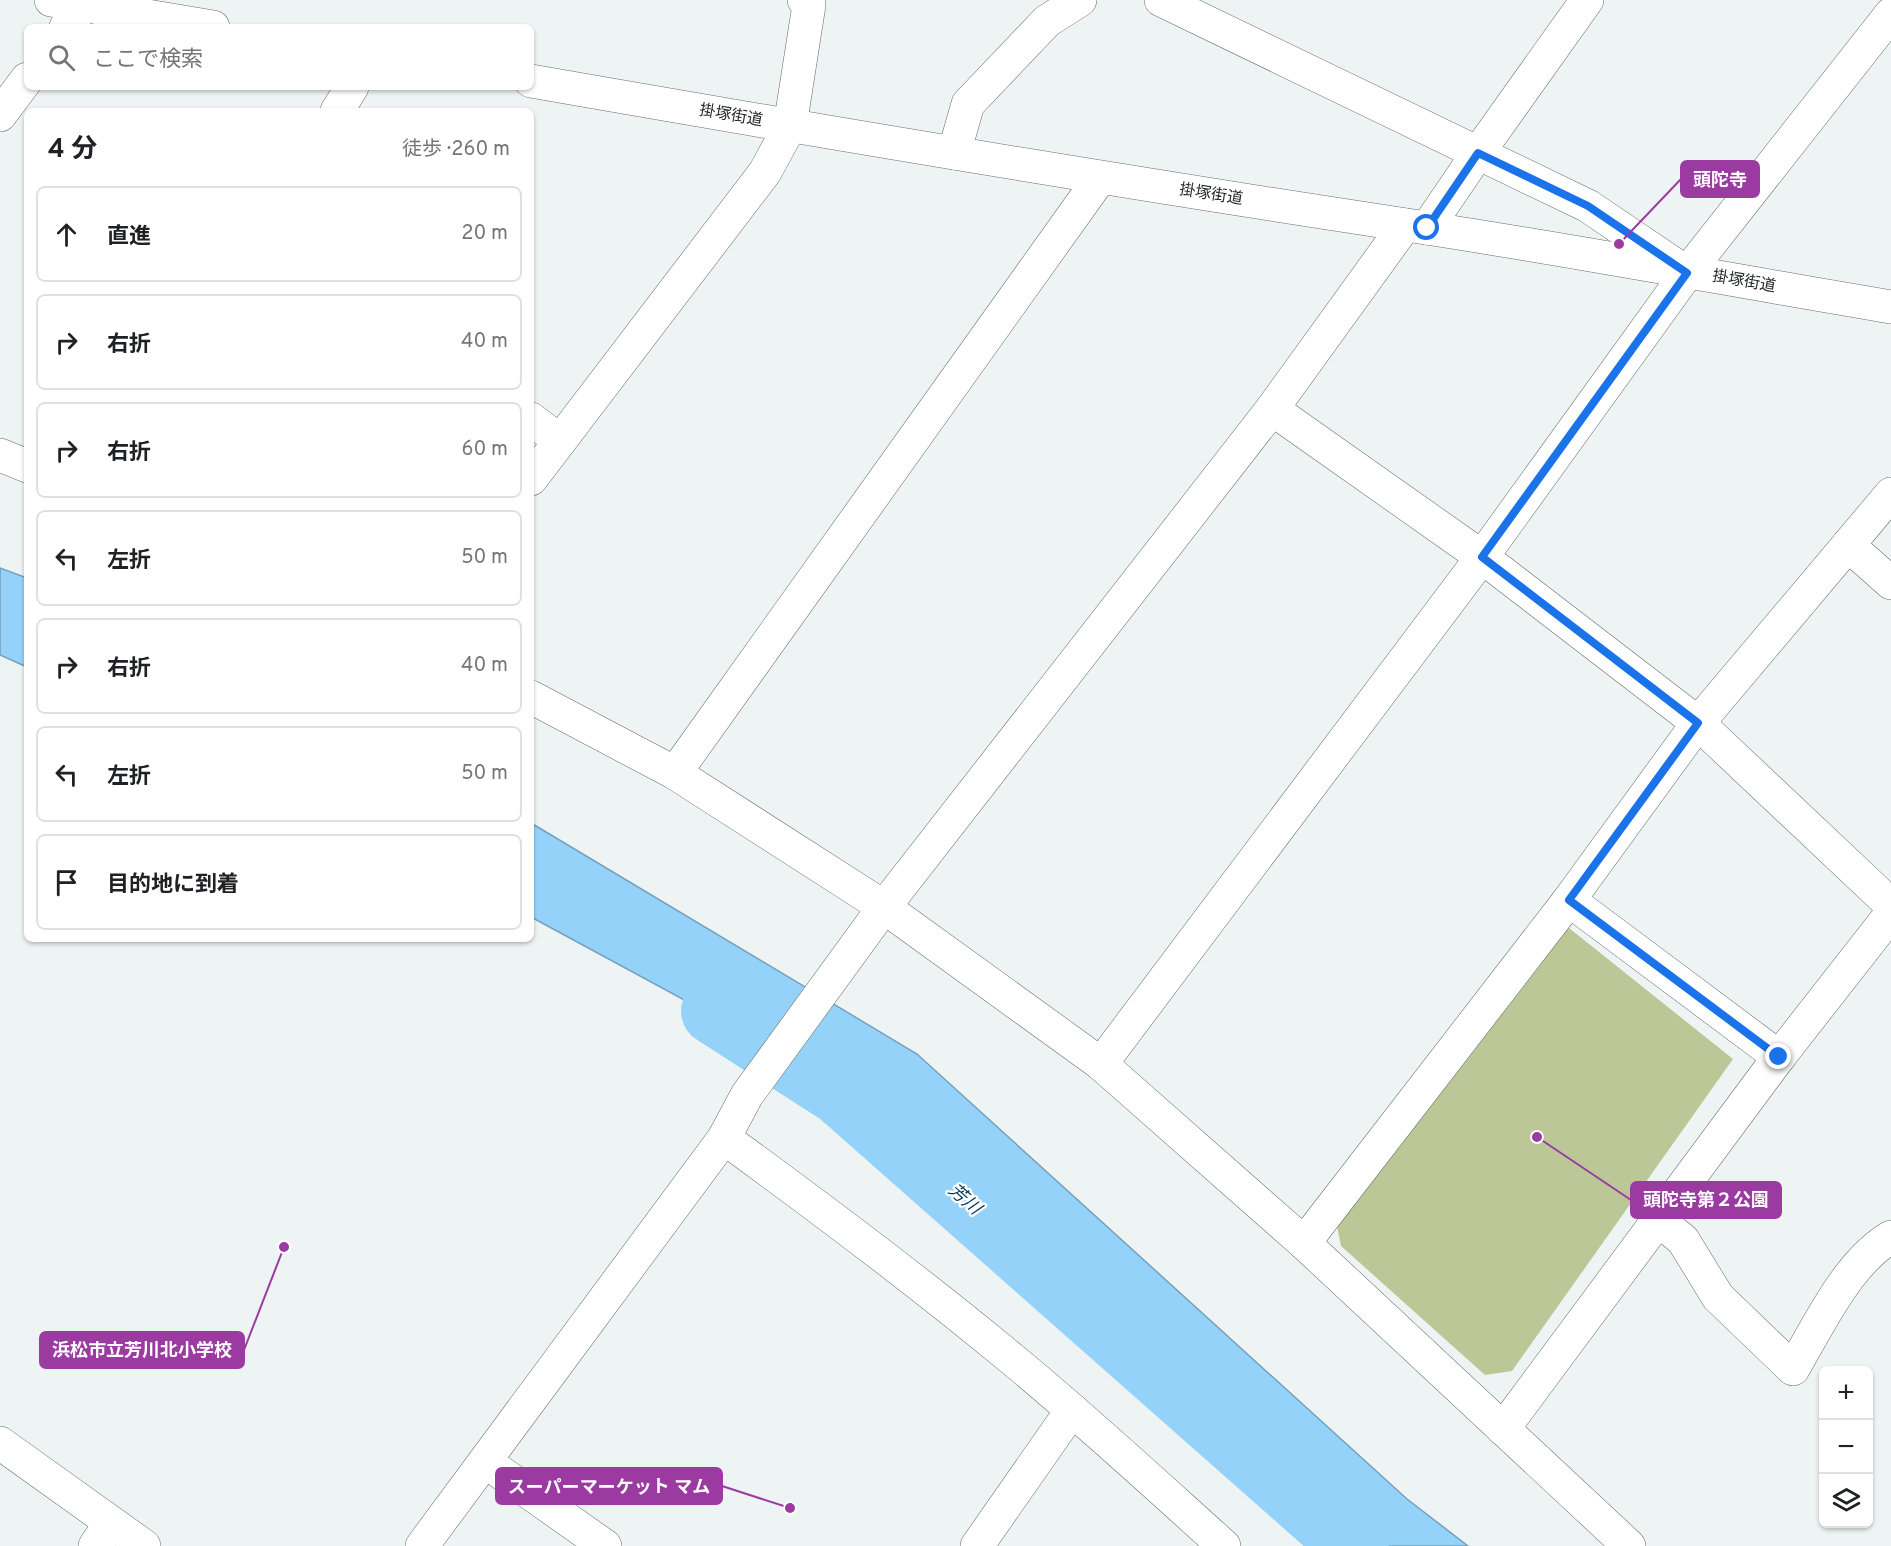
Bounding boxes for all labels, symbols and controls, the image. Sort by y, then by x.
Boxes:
search box [24,24,534,90]
icon: search [45,41,78,74]
text: ここで検索 [93,47,203,74]
street label: 掛塚街道 [698,101,764,131]
text: 4 分 [48,134,97,167]
text: 徒歩 · 260 m [402,137,510,163]
callout: 頭陀寺 [1681,161,1759,197]
text: 頭陀寺 [1693,170,1747,193]
street label: 掛塚街道 [1178,180,1244,210]
route start [1413,214,1439,240]
icon: ahead [50,218,83,251]
text: 20 m [461,221,508,247]
text: 直進 [107,224,151,251]
street label: 掛塚街道 [1711,267,1777,297]
icon: right [50,326,83,359]
text: 40 m [461,329,508,355]
text: 右折 [107,332,151,359]
icon: right [50,434,83,467]
text: 60 m [462,437,508,463]
text: 右折 [107,440,151,467]
icon: left [50,542,83,575]
text: 50 m [461,545,508,571]
text: 左折 [107,548,151,575]
icon: right [50,650,83,683]
text: 40 m [461,653,508,679]
text: 右折 [107,656,151,683]
icon: left [50,758,83,791]
text: 50 m [461,761,508,787]
text: 左折 [107,764,151,791]
icon: arrive [50,866,83,899]
text: 目的地に到着 [107,872,239,899]
route end [1765,1043,1791,1069]
water label: 芳川 [943,1180,987,1222]
callout: 頭陀寺第２公園 [1631,1182,1781,1218]
text: 頭陀寺第２公園 [1643,1190,1769,1213]
callout: 浜松市立芳川北小学校 [40,1332,244,1368]
text: 浜松市立芳川北小学校 [52,1340,232,1363]
map controls [1819,1366,1873,1528]
button: + [1819,1366,1873,1420]
button: − [1819,1420,1873,1474]
callout: スーパーマーケット マム [496,1468,722,1504]
button: layers [1819,1474,1873,1528]
text: スーパーマーケット マム [508,1477,710,1500]

